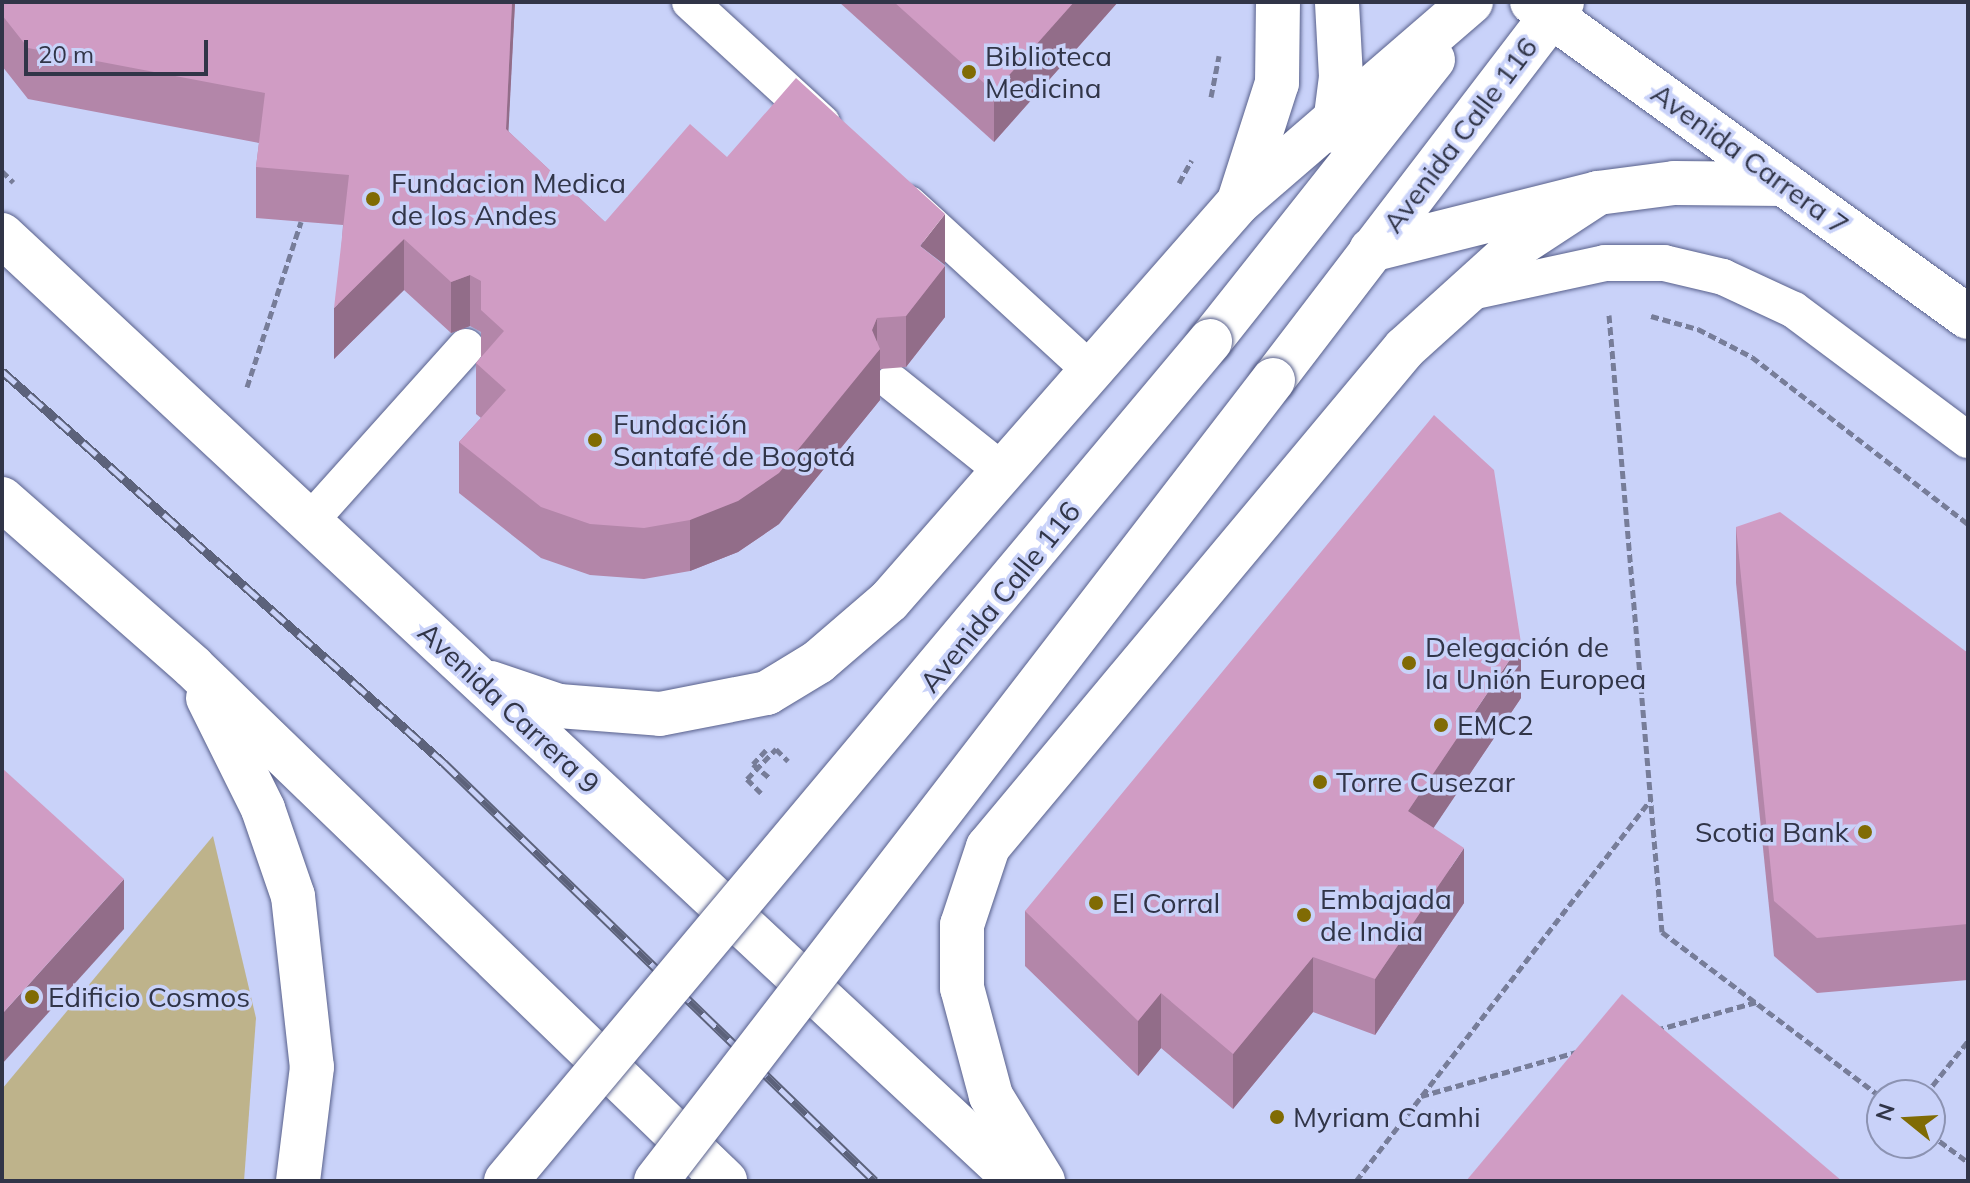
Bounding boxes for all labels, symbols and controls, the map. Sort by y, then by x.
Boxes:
scale bar [28,24,212,74]
street label: Avenida Calle 116 [1376,31,1544,239]
text: 20 m [38,39,94,69]
place label: Biblioteca Medicina [985,39,1112,105]
marker: Biblioteca Medicina [960,63,978,81]
street label: Avenida Carrera 7 [1645,76,1855,242]
place label: Fundacion Medica de los Andes [391,166,626,232]
marker: Fundacion Medica de los Andes [362,188,384,210]
place label: Fundación Santafé de Bogotá [613,407,856,473]
marker: Fundación Santafé de Bogotá [584,429,606,451]
street label: Avenida Calle 116 [913,495,1087,699]
street label: Avenida Carrera 9 [411,615,607,801]
place label: Delegación de la Unión Europea [1425,630,1646,696]
marker: Delegación de la Unión Europea [1400,654,1418,672]
place label: EMC2 [1457,708,1533,742]
marker: EMC2 [1432,716,1450,734]
place label: Torre Cusezar [1336,765,1515,799]
marker: Torre Cusezar [1311,773,1329,791]
place label: Scotia Bank [1695,815,1849,849]
marker: Scotia Bank [1856,823,1874,841]
place label: Embajada de India [1320,882,1452,948]
place label: El Corral [1112,886,1220,920]
marker: El Corral [1087,894,1105,912]
marker: Embajada de India [1295,906,1313,924]
place label: Edificio Cosmos [48,980,250,1014]
marker: Edificio Cosmos [23,988,41,1006]
north arrow [1866,1079,1946,1159]
place label: Myriam Camhi [1293,1100,1481,1134]
text: N [1869,1100,1901,1124]
marker: Myriam Camhi [1268,1108,1286,1126]

